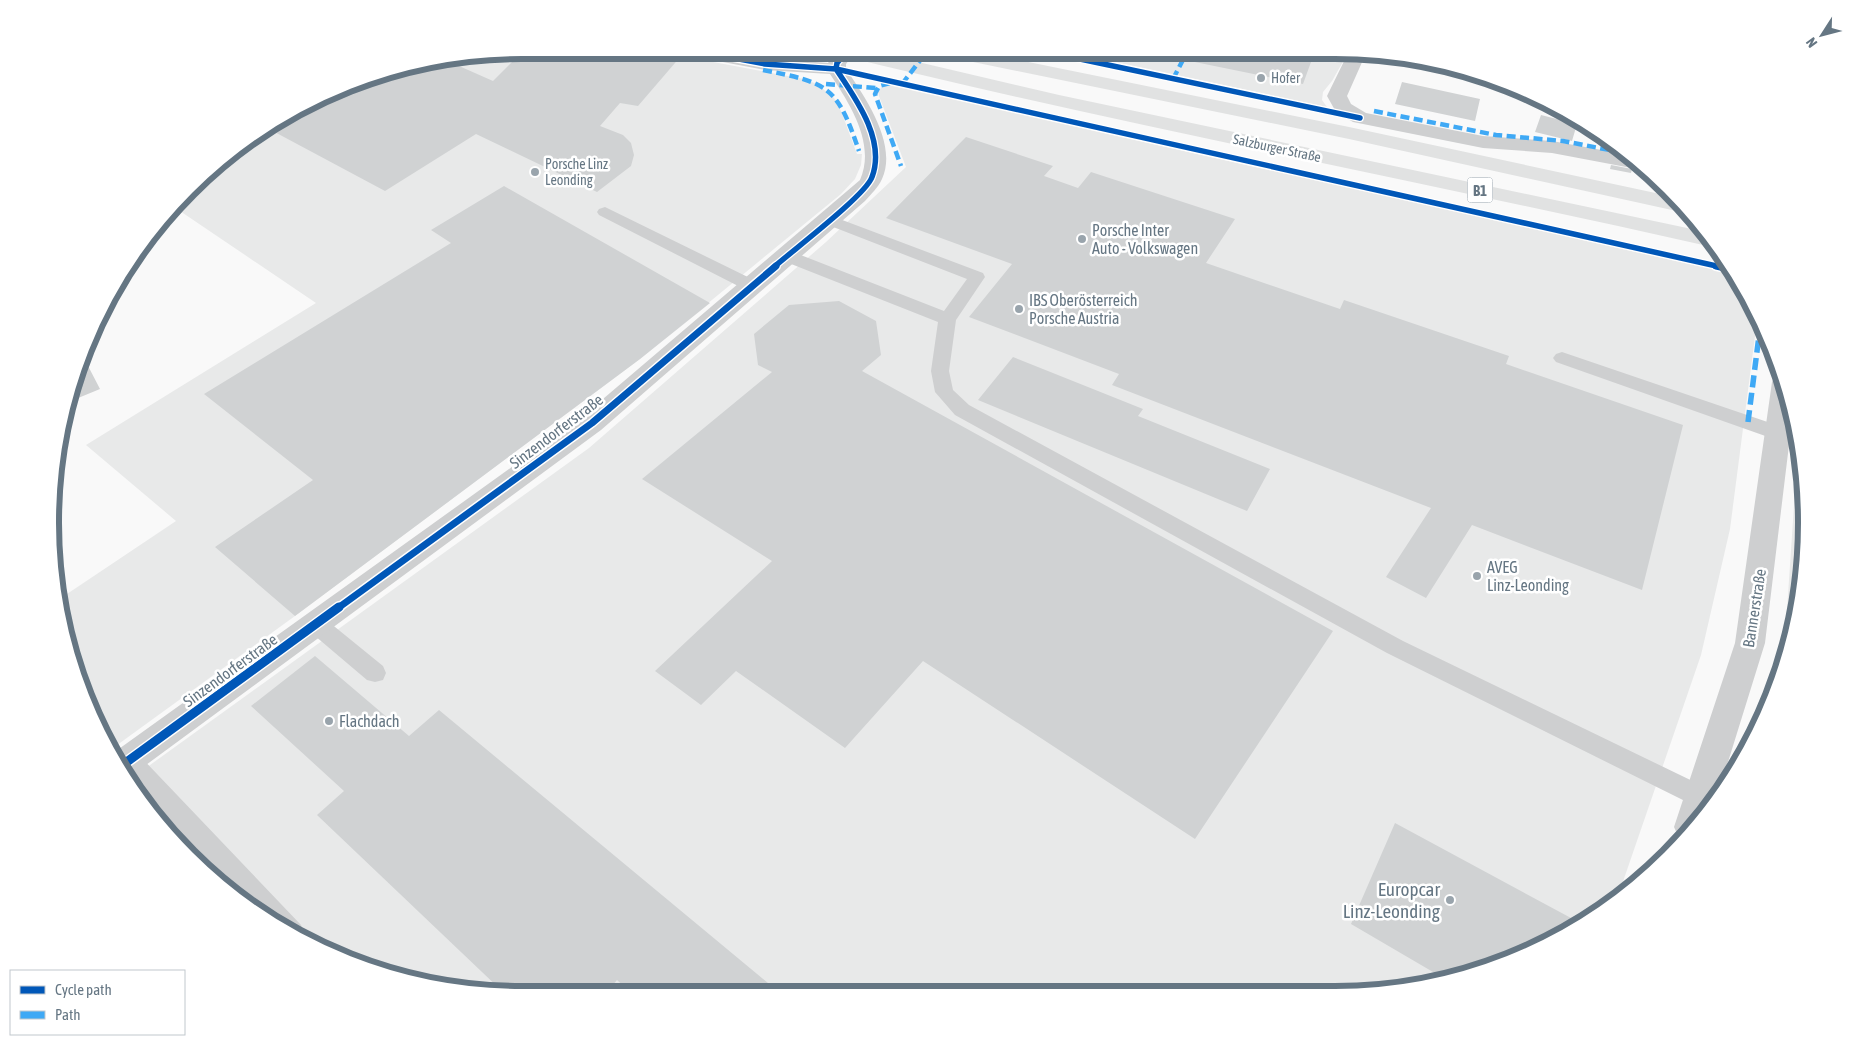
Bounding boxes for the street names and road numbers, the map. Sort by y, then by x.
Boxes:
street label: Salzburger Straße [1232,131,1322,165]
road number: B1 [1468,178,1492,202]
street label: Sinzendorferstraße [506,390,606,472]
street label: Bannerstraße [1739,567,1769,649]
street label: Sinzendorferstraße [180,630,280,710]

